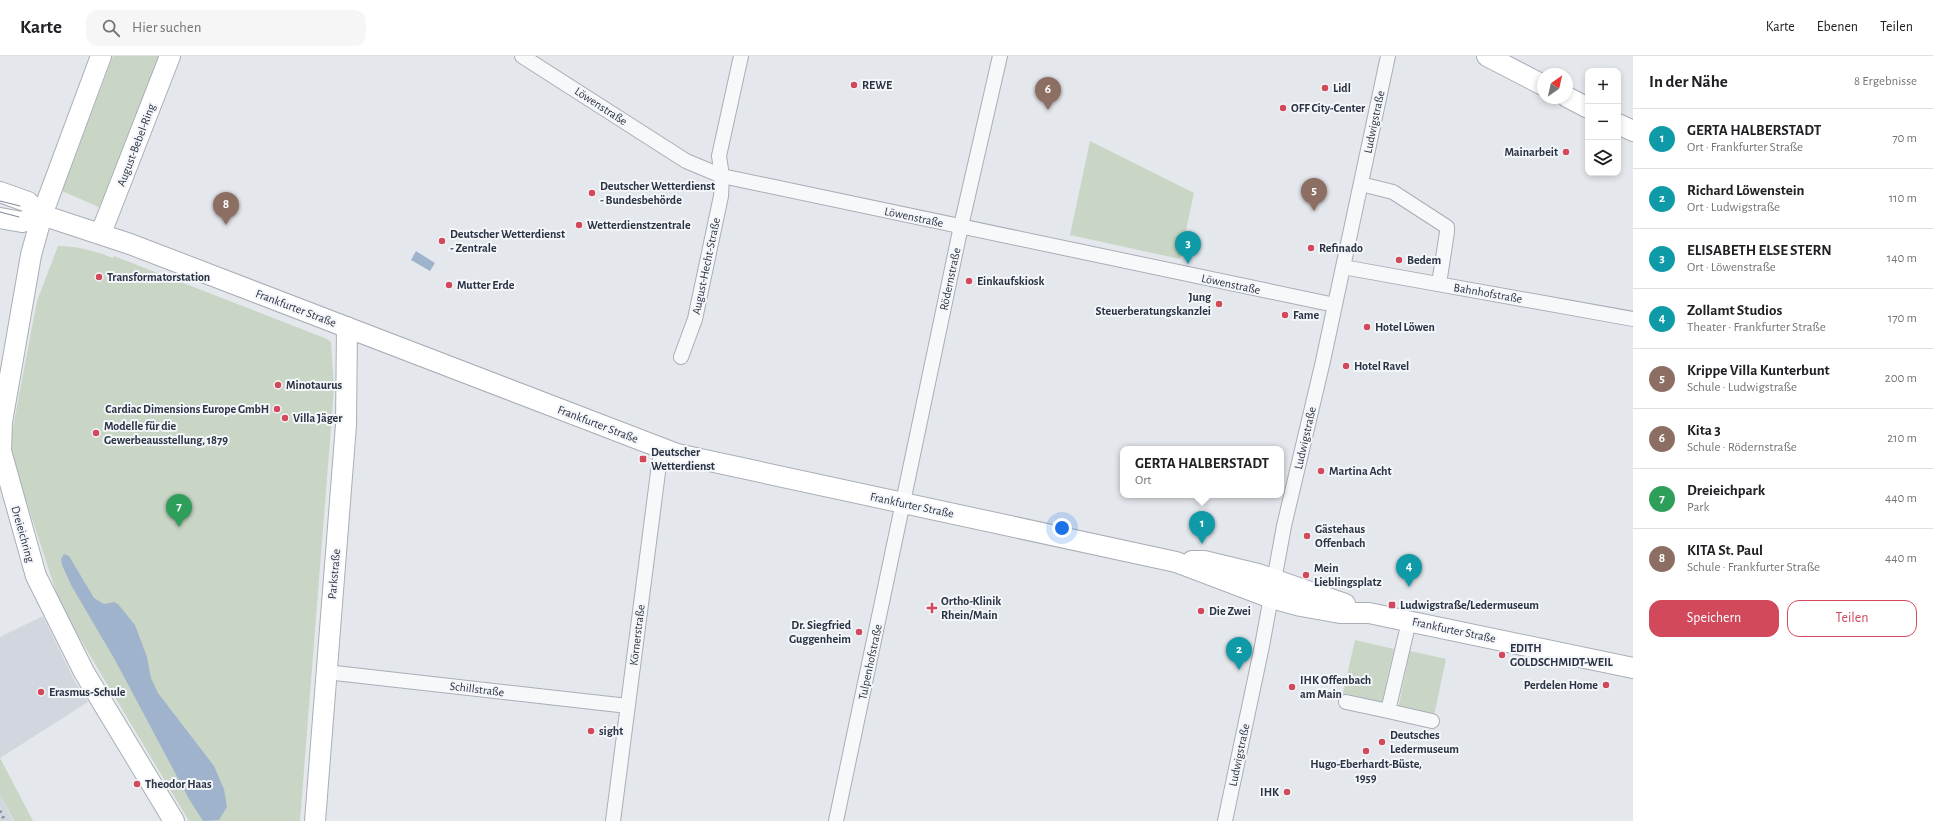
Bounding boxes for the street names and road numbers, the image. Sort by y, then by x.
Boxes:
street label: Löwenstraße [573,85,629,127]
street label: Ludwigstraße [1361,90,1387,154]
street label: August-Bebel-Ring [115,102,157,188]
street label: Löwenstraße [883,205,945,229]
street label: August-Hecht-Straße [690,216,722,316]
street label: Rödernstraße [938,247,962,311]
street label: Löwenstraße [1200,272,1262,296]
street label: Bahnhofstraße [1453,281,1523,305]
street label: Frankfurter Straße [254,287,338,329]
street label: Frankfurter Straße [556,403,640,445]
street label: Ludwigstraße [1292,406,1318,470]
street label: Frankfurter Straße [869,490,955,520]
street label: Dreieichring [9,504,37,564]
street label: Parkstraße [326,548,342,600]
street label: Körnerstraße [627,604,647,666]
street label: Frankfurter Straße [1411,615,1497,645]
street label: Tulpenhofstraße [856,623,884,701]
street label: Schillstraße [449,680,505,698]
street label: Ludwigstraße [1226,723,1252,787]

